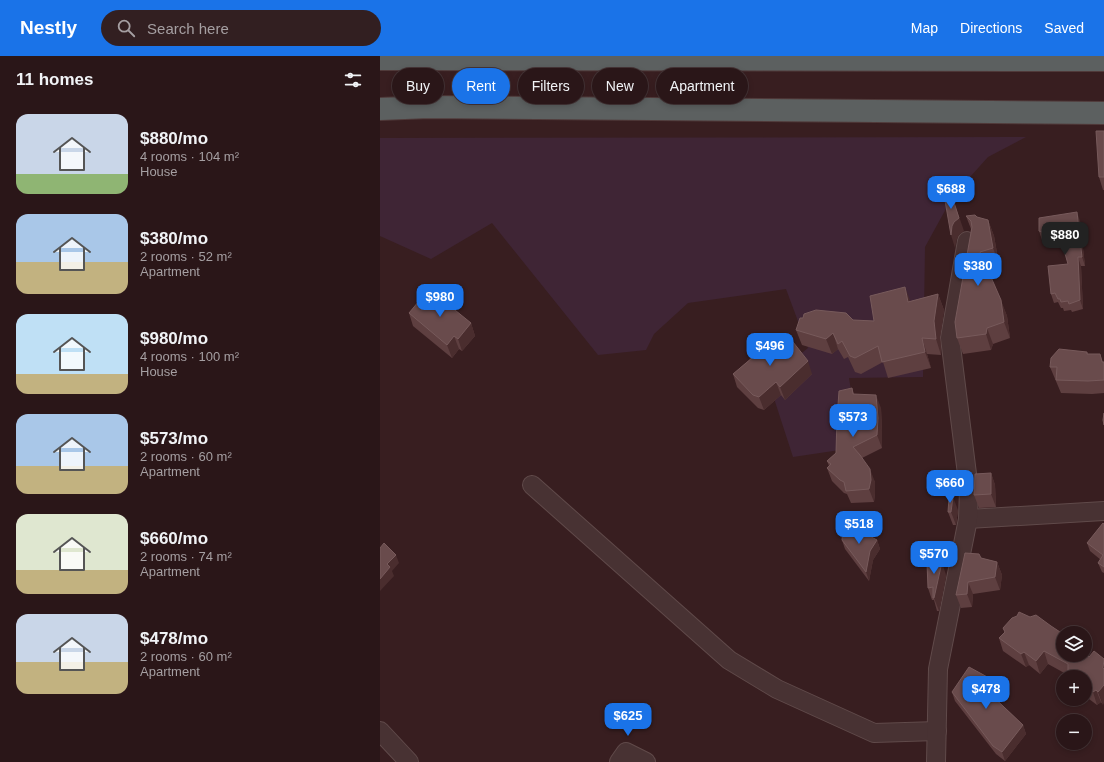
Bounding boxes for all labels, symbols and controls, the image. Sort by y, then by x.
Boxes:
search box [101,10,381,46]
text: Nestly [20,17,77,38]
icon: search [115,17,137,39]
text: Search here [147,20,229,37]
text: Map [911,20,938,36]
text: Directions [960,20,1022,36]
text: Saved [1044,20,1084,36]
chip: Buy [392,68,444,104]
chip: Rent [452,68,510,104]
chip: Filters [518,68,584,104]
chip: New [592,68,648,104]
chip: Apartment [656,68,748,104]
icon: filters [342,69,364,91]
text: 11 homes [16,70,94,89]
text: $880/mo [140,129,208,148]
icon: home [48,130,96,178]
text: 4 rooms · 104 m² [140,149,239,164]
text: House [140,164,178,179]
pin: $688 [927,176,975,210]
text: $688 [937,181,965,196]
pin: $880 [1041,222,1089,256]
text: $880 [1051,227,1079,242]
text: $380/mo [140,229,208,248]
icon: home [48,230,96,278]
text: 2 rooms · 52 m² [140,249,232,264]
pin: $380 [954,253,1002,287]
text: $380 [964,258,992,273]
text: Apartment [140,264,200,279]
pin: $980 [416,284,464,318]
text: $980 [426,289,454,304]
text: $980/mo [140,329,208,348]
icon: home [48,330,96,378]
pin: $496 [746,333,794,367]
text: $496 [756,338,784,353]
text: 4 rooms · 100 m² [140,349,239,364]
text: House [140,364,178,379]
pin: $573 [829,404,877,438]
text: $573 [839,409,867,424]
text: $573/mo [140,429,208,448]
icon: home [48,430,96,478]
text: 2 rooms · 60 m² [140,449,232,464]
text: Apartment [140,464,200,479]
pin: $660 [926,470,974,504]
text: $660 [936,475,964,490]
pin: $518 [835,511,883,545]
text: $518 [845,516,873,531]
text: $660/mo [140,529,208,548]
icon: home [48,530,96,578]
pin: $570 [910,541,958,575]
text: $570 [920,546,948,561]
text: 2 rooms · 74 m² [140,549,232,564]
text: Apartment [140,564,200,579]
map controls [1056,626,1092,750]
button: layers [1056,626,1092,662]
text: $478/mo [140,629,208,648]
icon: home [48,630,96,678]
text: 2 rooms · 60 m² [140,649,232,664]
text: Apartment [140,664,200,679]
button: + [1056,670,1092,706]
pin: $478 [962,676,1010,710]
text: $478 [972,681,1000,696]
pin: $625 [604,703,652,737]
text: $625 [614,708,642,723]
button: − [1056,714,1092,750]

